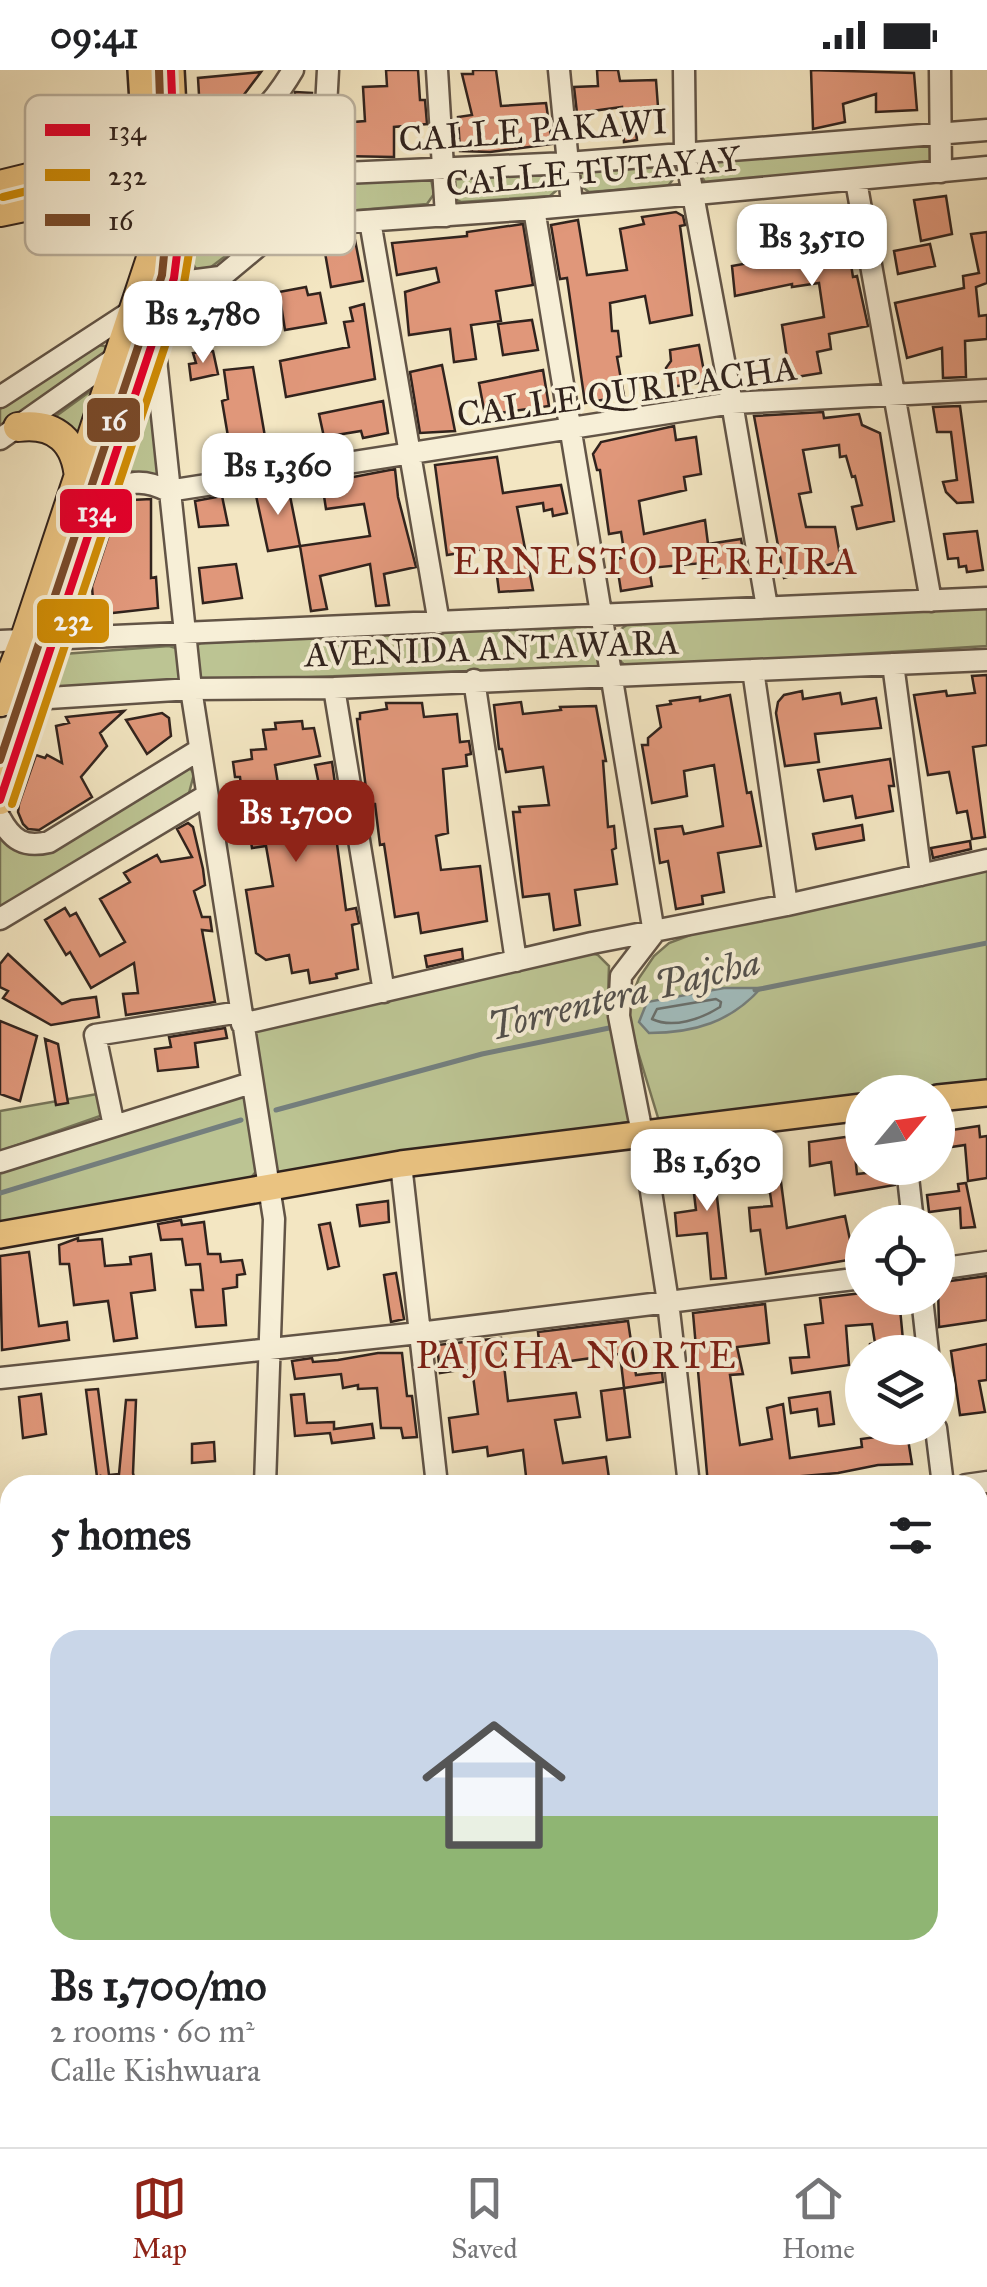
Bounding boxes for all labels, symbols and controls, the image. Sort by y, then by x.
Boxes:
text: 09:41 [50,12,138,58]
legend [25,95,355,255]
street label: CALLE PAKAWI [397,100,669,161]
text: 134 [108,113,147,148]
street label: CALLE TUTAYAY [444,137,743,206]
text: 232 [108,158,147,193]
text: 16 [108,203,135,238]
pin: Bs 3,510 [709,204,915,289]
text: Bs 3,510 [759,217,865,256]
pin: Bs 2,780 [100,281,306,366]
text: Bs 2,780 [145,294,261,333]
street label: CALLE QURIPACHA [454,346,800,437]
line badge: 16 [85,396,142,444]
text: 16 [101,403,128,438]
pin: Bs 1,360 [175,433,381,518]
text: Bs 1,360 [224,446,332,485]
line badge: 134 [58,487,134,535]
text: 134 [77,494,116,529]
district label: ERNESTO PEREIRA [452,538,860,584]
line badge: 232 [35,597,111,645]
text: 232 [54,603,94,638]
street label: AVENIDA ANTAWARA [302,620,681,677]
pin: Bs 1,700 [193,780,399,865]
text: Bs 1,700 [239,793,353,832]
water label: Torrentera Pajcha [483,938,765,1050]
north arrow [845,1075,955,1185]
map controls [845,1075,955,1445]
pin: Bs 1,630 [604,1129,810,1214]
text: Bs 1,630 [653,1142,761,1181]
button: locate [845,1205,955,1315]
district label: PAJCHA NORTE [416,1332,738,1379]
button: layers [845,1335,955,1445]
icon: filters [883,1508,938,1563]
text: 5 homes [50,1509,191,1561]
icon: home [404,1695,584,1875]
text: Bs 1,700/mo [50,1960,266,2012]
text: 2 rooms · 60 m² [50,2012,255,2051]
text: Calle Kishwuara [50,2051,260,2090]
tab: Map [132,2171,187,2266]
tab: Saved [451,2171,518,2266]
tab: Home [782,2171,855,2266]

